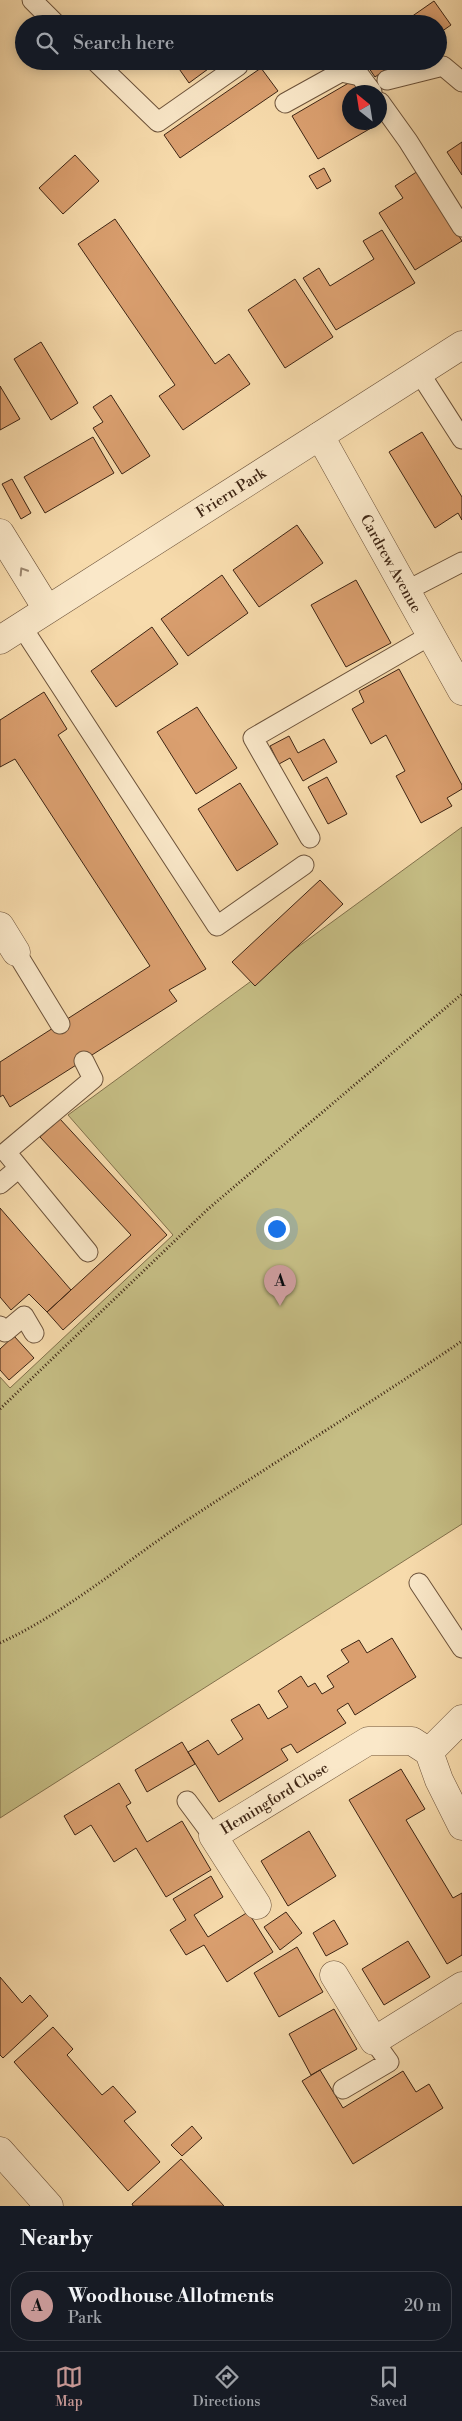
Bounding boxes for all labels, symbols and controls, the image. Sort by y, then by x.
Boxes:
search box [15,15,447,70]
icon: search [33,29,61,57]
text: Search here [73,31,174,55]
north arrow [342,85,387,130]
street label: Friern Park [193,463,271,522]
street label: Cardrew Avenue [356,511,426,616]
one-way arrow [20,567,30,576]
your location [264,1216,290,1242]
pin: A [264,1265,296,1306]
street label: Hemingford Close [217,1758,332,1839]
text: Nearby [20,2226,93,2252]
text: Woodhouse Allotments [68,2284,274,2308]
text: A [31,2296,43,2316]
text: 20 m [404,2296,441,2316]
text: Park [68,2308,101,2328]
tab: Map [55,2363,83,2411]
tab: Directions [193,2363,260,2411]
tab: Saved [370,2363,407,2411]

